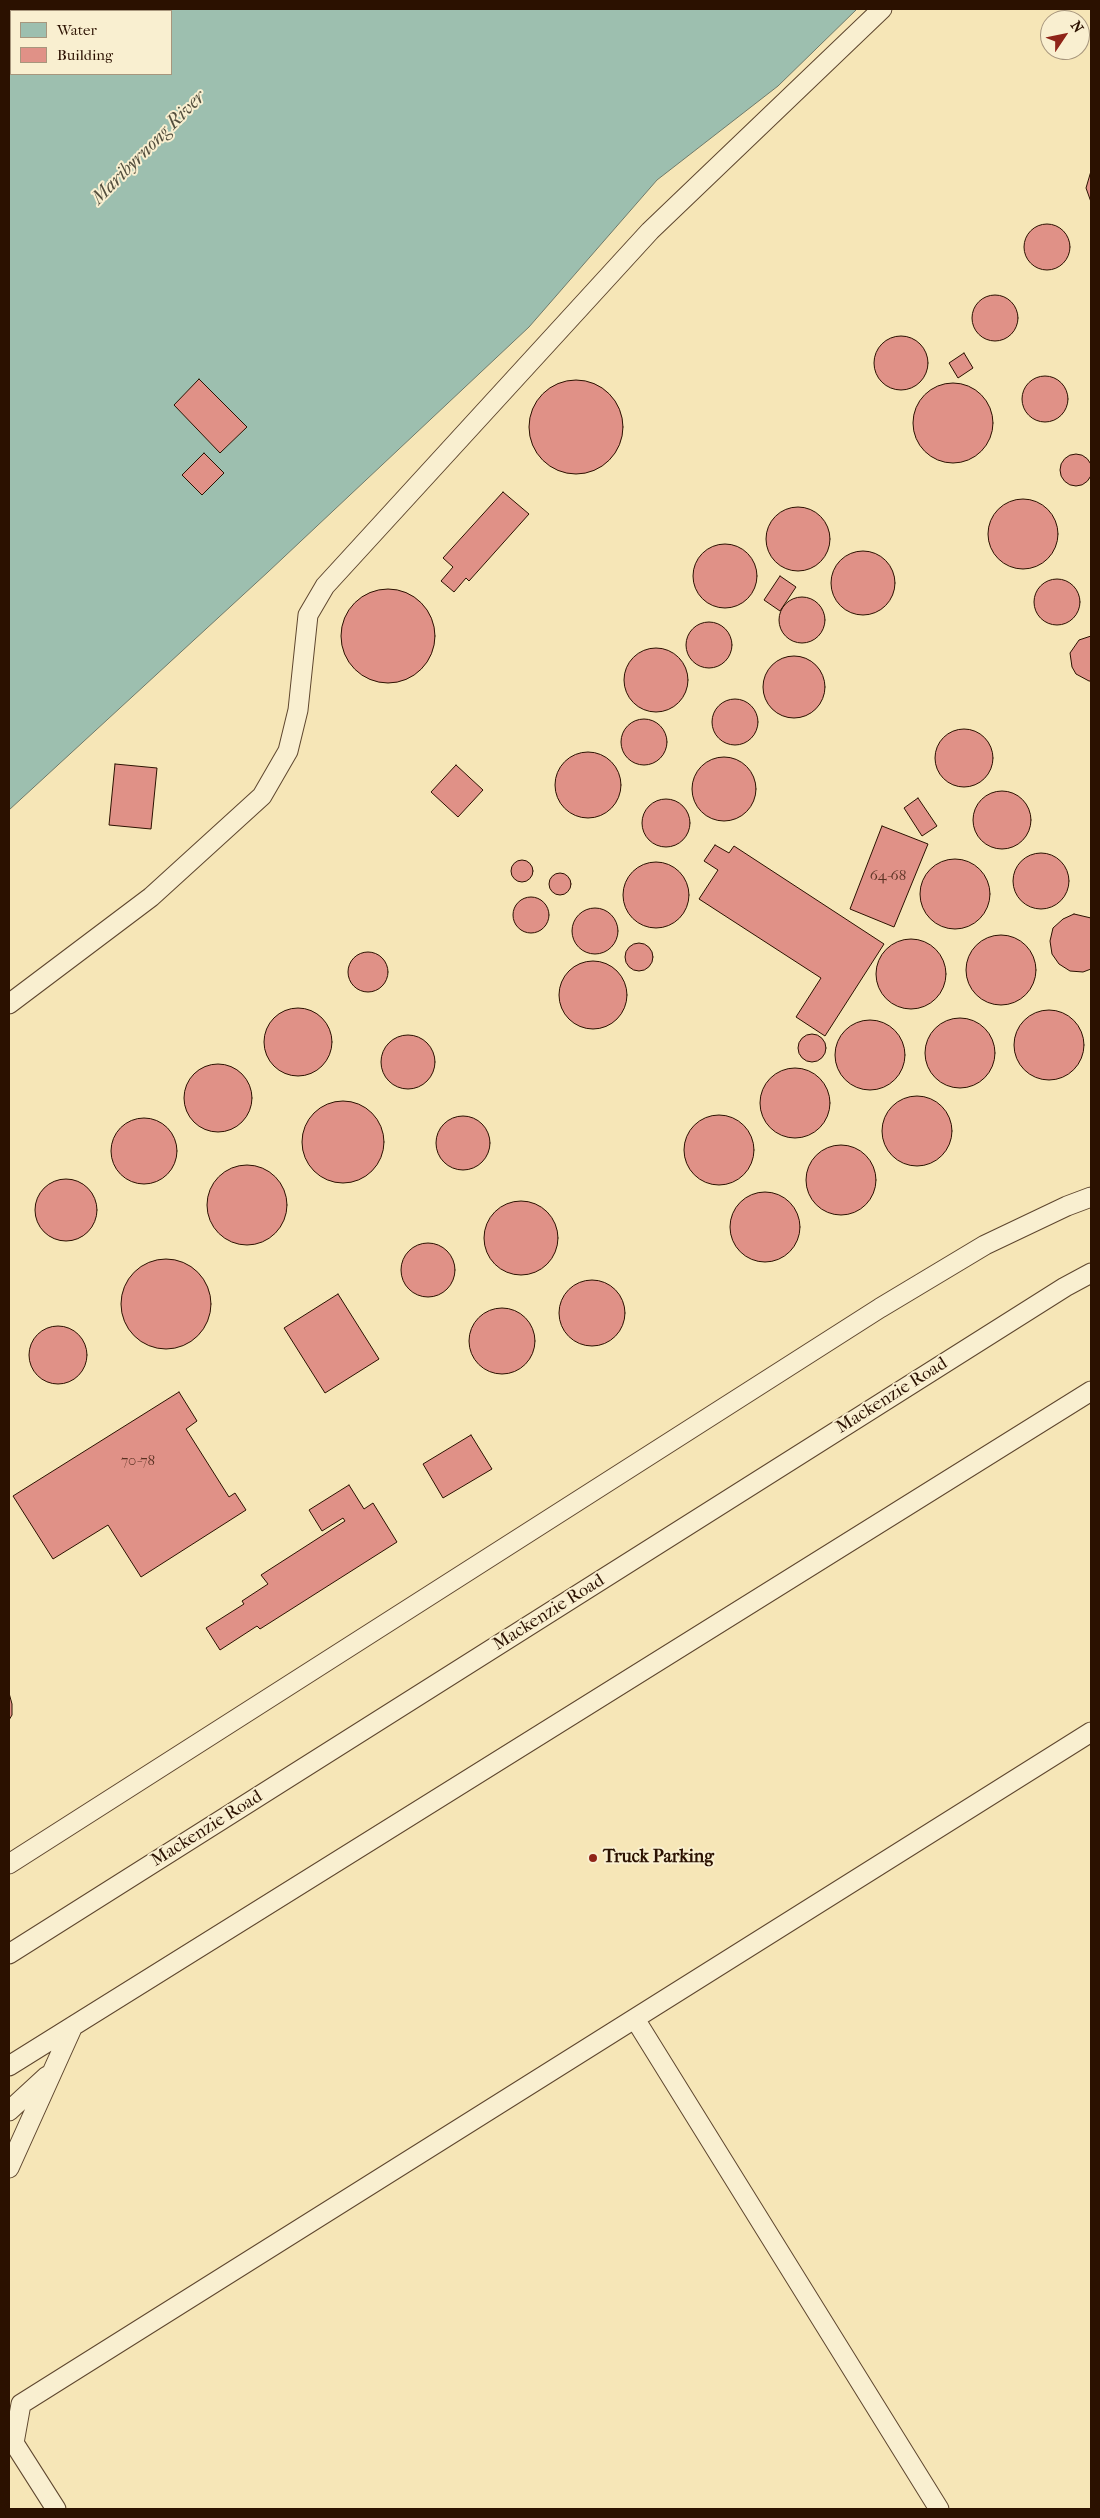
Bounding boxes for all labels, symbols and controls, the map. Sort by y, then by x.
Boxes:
legend [10,10,172,75]
north arrow [1040,10,1090,60]
text: N [1067,18,1087,36]
text: Water [57,21,97,39]
text: Building [57,46,113,64]
water label: Maribyrnong River [87,86,211,210]
house number: 64-68 [870,867,906,885]
street label: Mackenzie Road [832,1353,952,1439]
house number: 70-78 [121,1452,155,1470]
street label: Mackenzie Road [489,1570,609,1656]
street label: Mackenzie Road [147,1786,267,1872]
place label: Truck Parking [603,1847,714,1869]
marker: Truck Parking [587,1852,599,1864]

